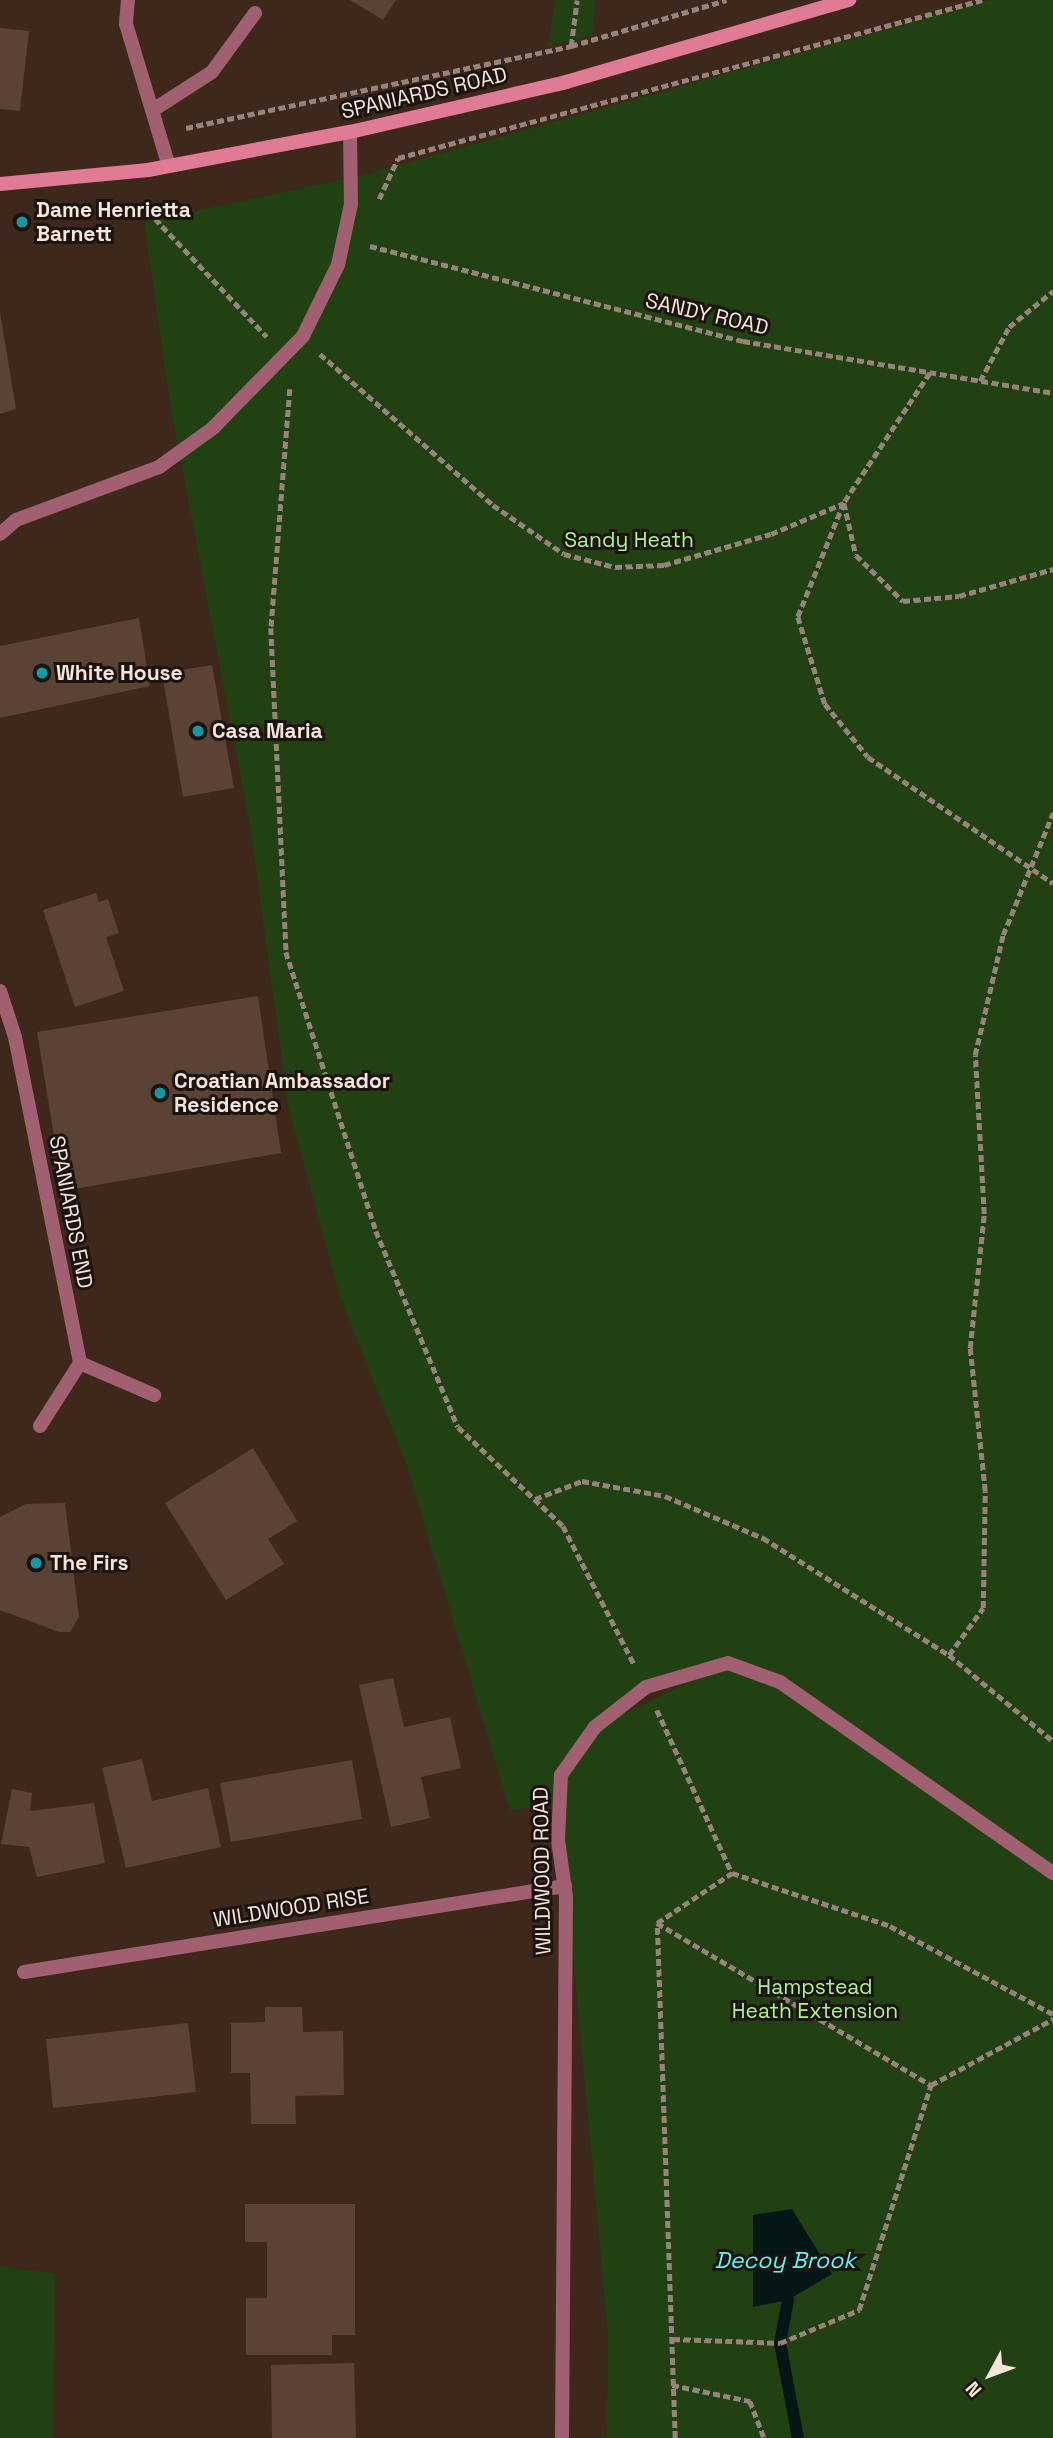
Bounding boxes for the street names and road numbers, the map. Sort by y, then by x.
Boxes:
street label: SPANIARDS ROAD [339,62,509,124]
street label: SANDY ROAD [643,288,771,340]
street label: SPANIARDS END [44,1134,98,1290]
street label: WILDWOOD ROAD [528,1787,556,1955]
street label: WILDWOOD RISE [212,1883,370,1933]

